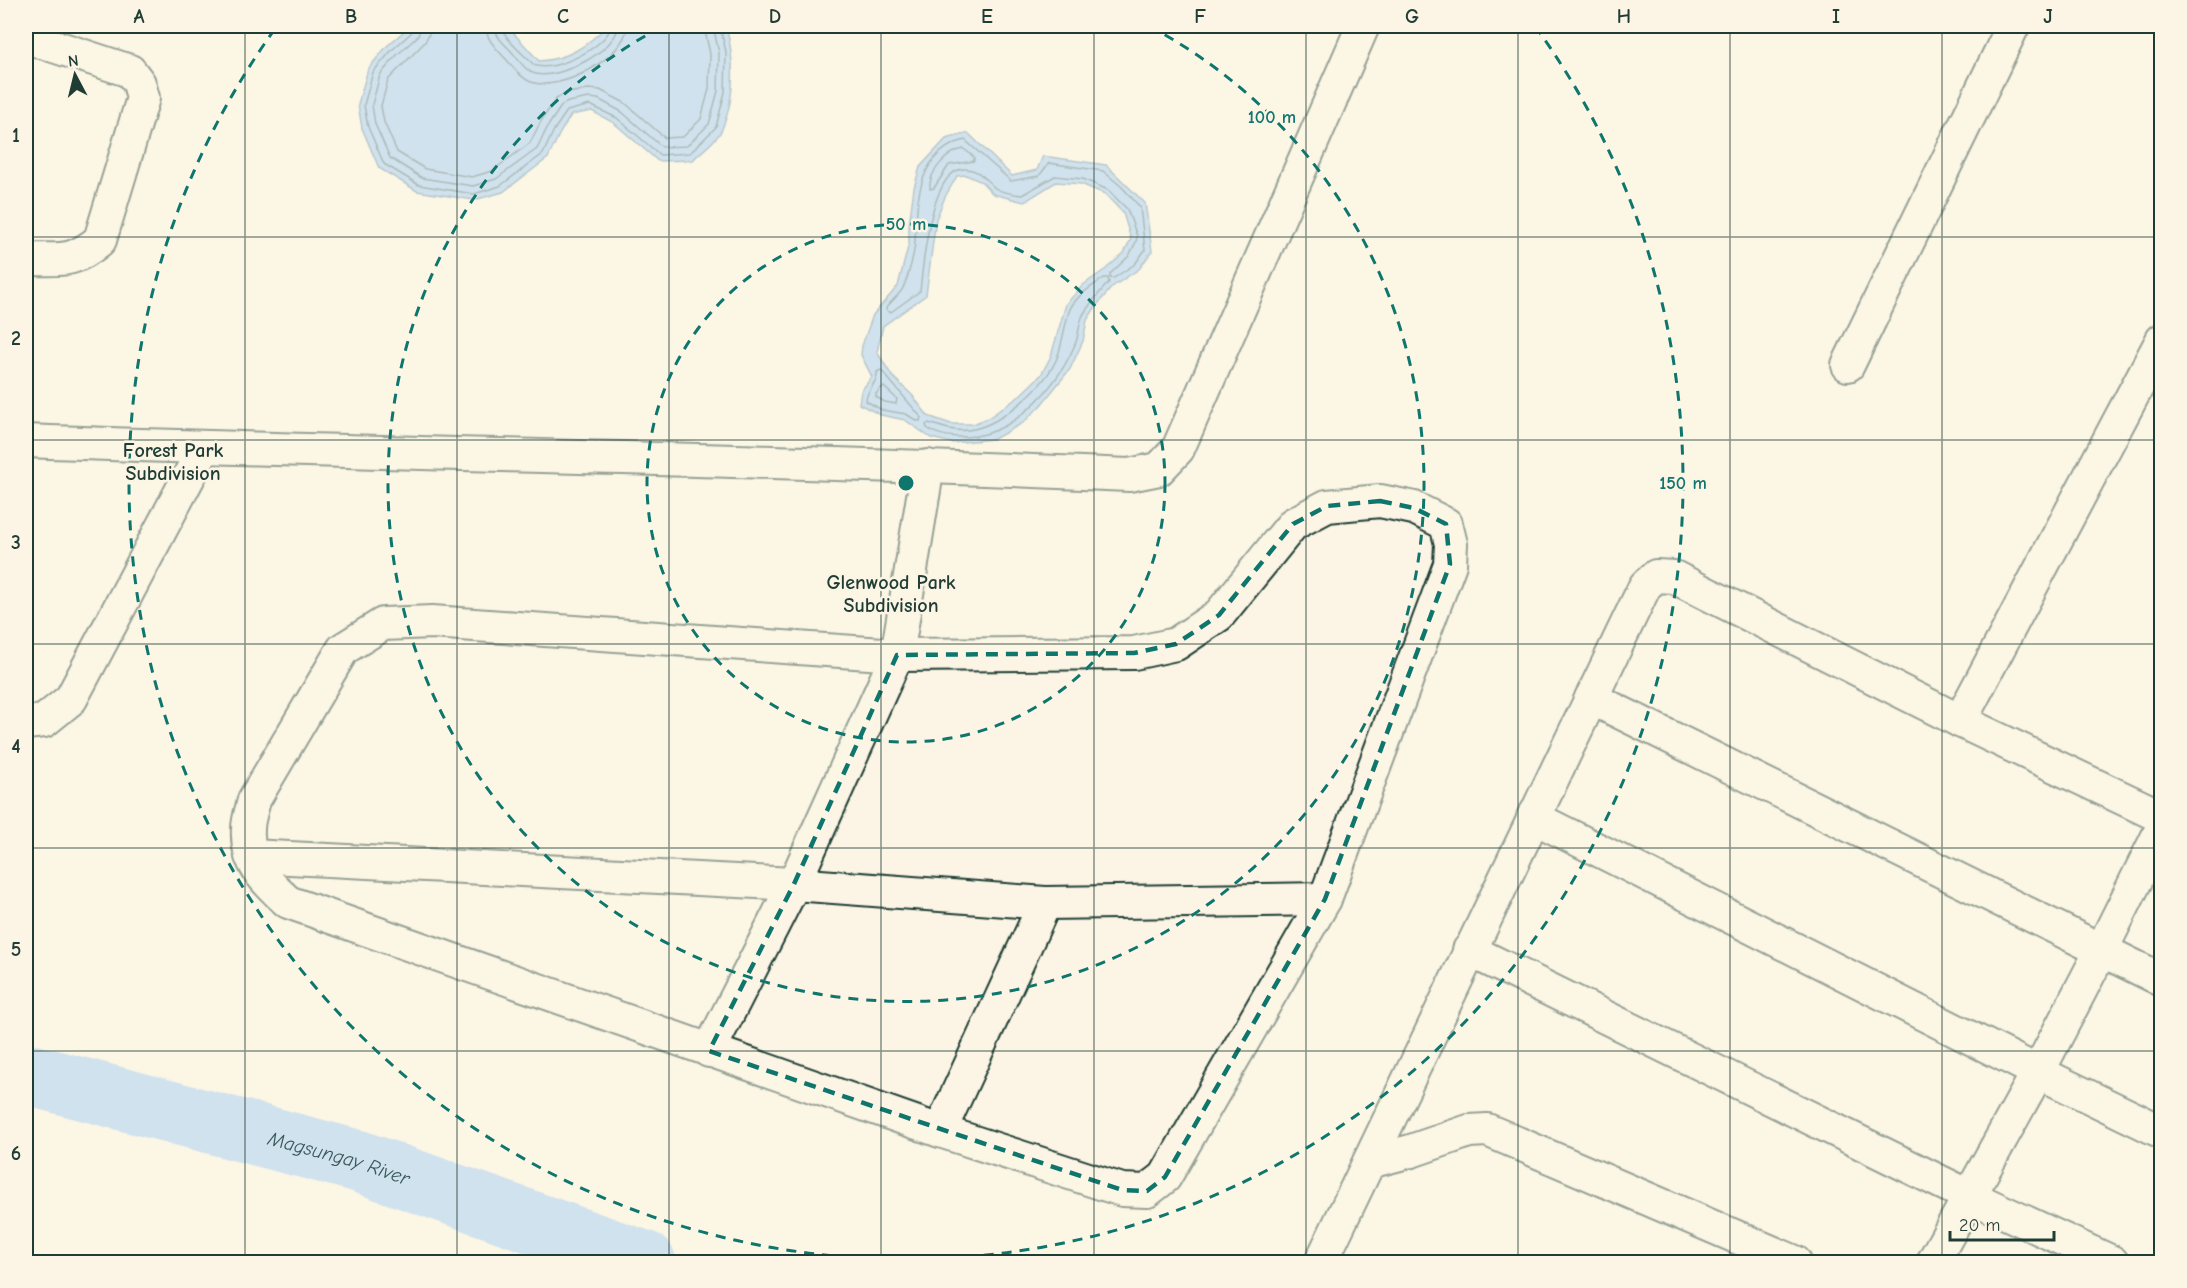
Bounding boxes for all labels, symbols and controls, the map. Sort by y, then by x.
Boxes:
text: A [133,5,145,28]
text: B [345,5,357,28]
text: C [557,5,569,28]
text: D [769,5,781,28]
text: E [981,5,993,28]
text: F [1194,5,1206,28]
text: G [1405,5,1419,28]
text: H [1617,5,1631,28]
text: I [1832,5,1840,28]
text: J [2043,5,2053,28]
north arrow [45,45,105,105]
text: N [67,52,80,71]
text: 100 m [1248,107,1296,128]
text: 1 [12,124,20,147]
text: 50 m [886,214,926,235]
text: 2 [11,327,21,350]
district label: Forest Park Subdivision [123,439,223,485]
centre of rings [896,473,916,493]
text: 150 m [1659,473,1707,494]
text: 3 [11,531,21,554]
district label: Glenwood Park Subdivision [826,571,956,617]
text: 4 [11,735,21,758]
text: 5 [11,938,21,961]
water label: Magsungay River [265,1126,414,1190]
text: 6 [11,1142,21,1165]
scale bar [1950,1204,2054,1242]
text: 20 m [1959,1215,2000,1236]

